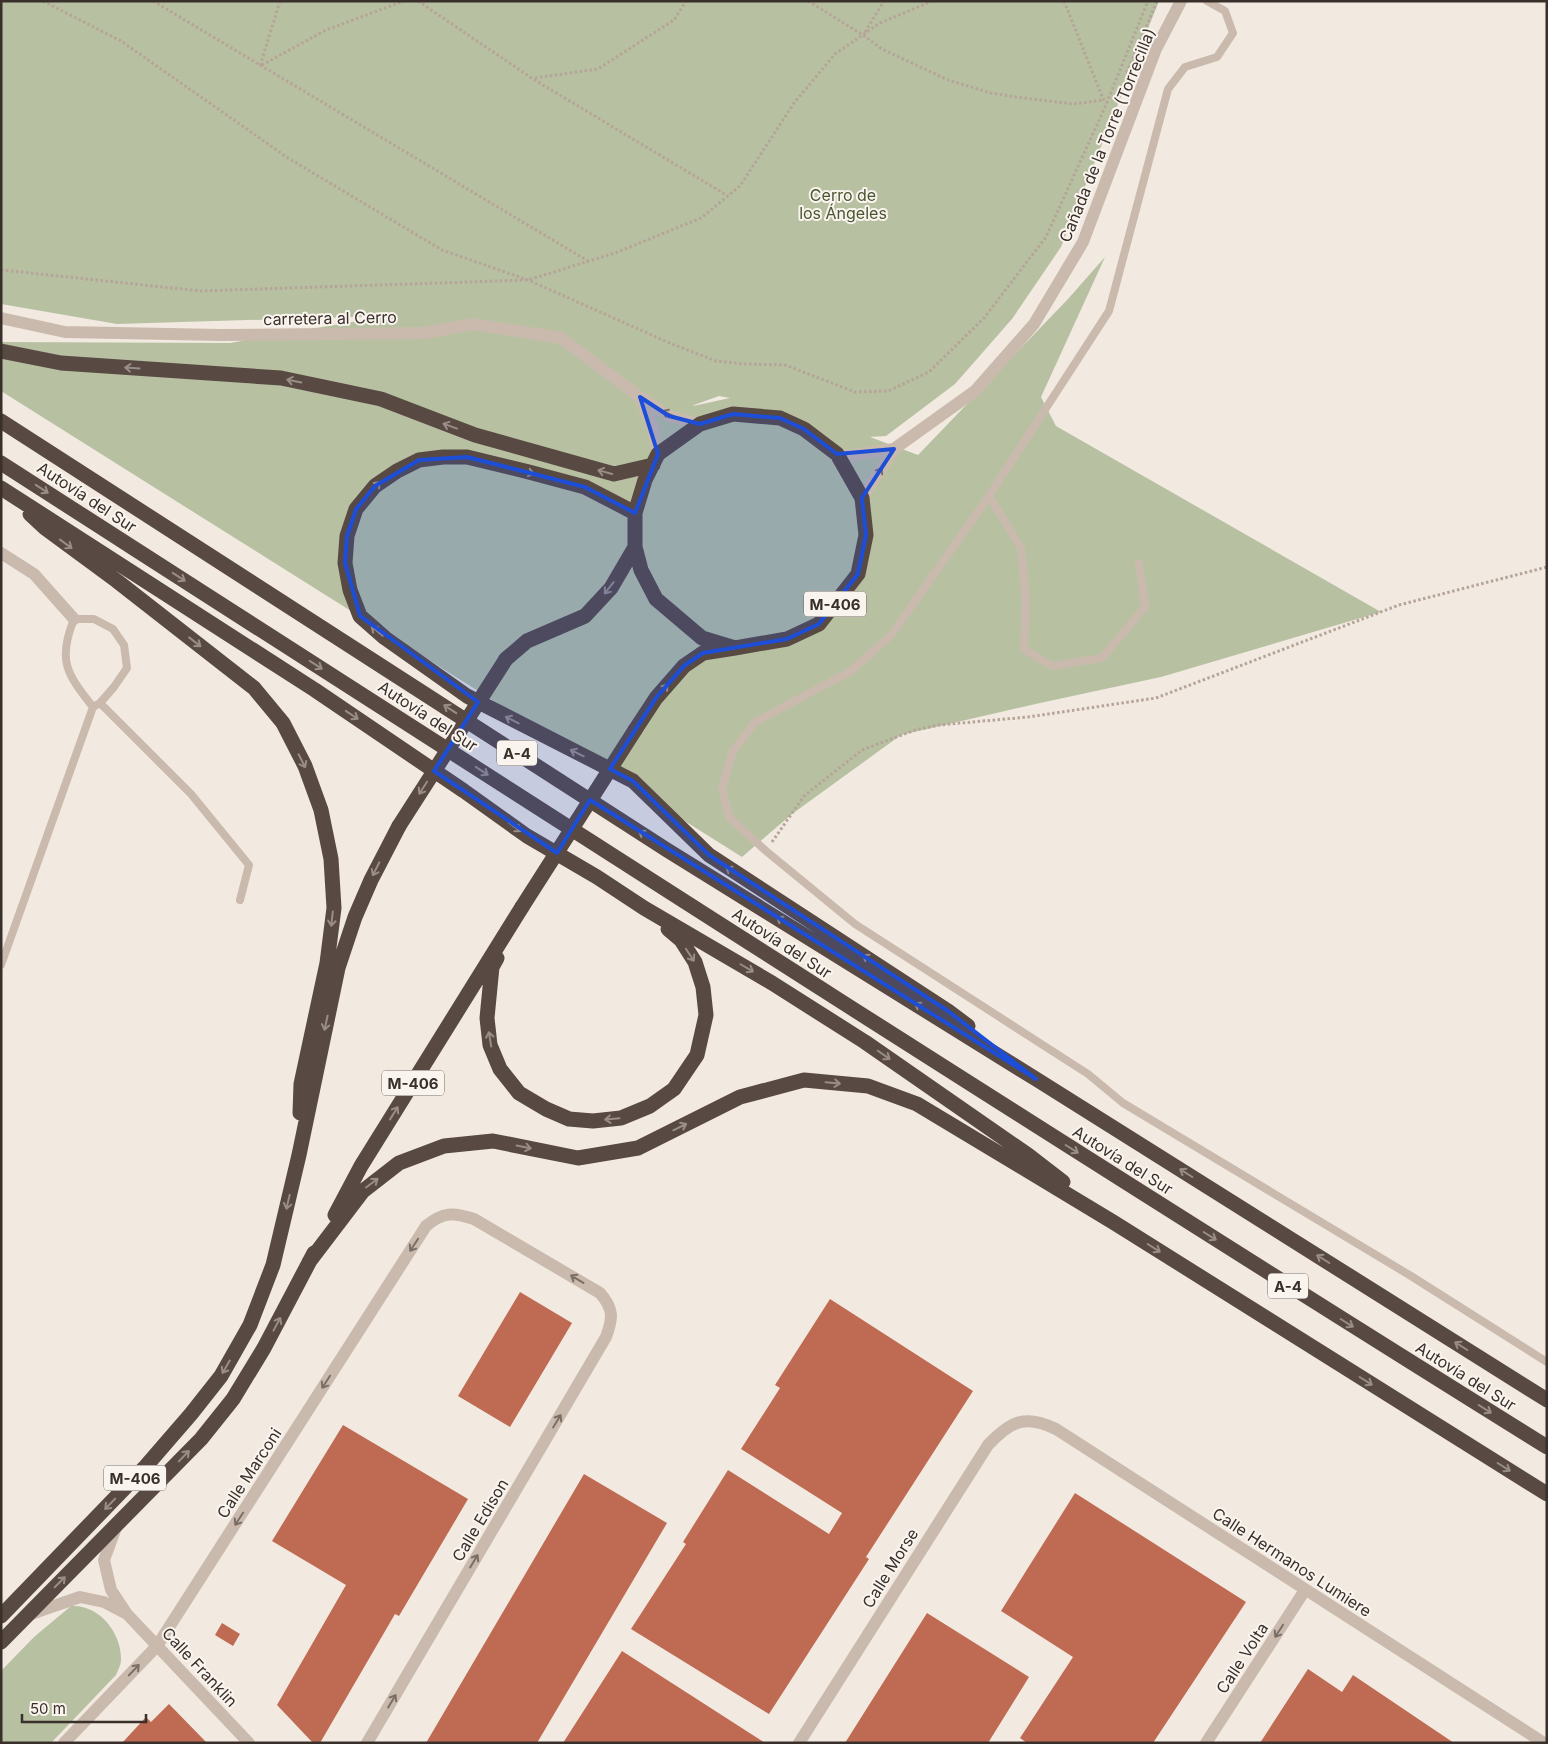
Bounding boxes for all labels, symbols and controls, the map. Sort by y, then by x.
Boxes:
street label: Cañada de la Torre (Torrecilla) [1055,25,1159,245]
park label: Cerro de los Ángeles [799,185,887,223]
street label: carretera al Cerro [263,307,397,329]
one-way arrow [124,363,140,372]
one-way arrow [286,376,302,385]
one-way arrow [661,409,676,419]
one-way arrow [442,421,458,430]
street label: Autovía del Sur [34,457,140,537]
one-way arrow [598,467,614,476]
one-way arrow [873,467,883,481]
one-way arrow [519,468,535,477]
one-way arrow [369,481,381,493]
one-way arrow [35,484,49,494]
one-way arrow [59,538,72,549]
one-way arrow [172,572,186,582]
one-way arrow [604,581,615,594]
road number: M-406 [804,592,866,616]
one-way arrow [371,625,384,636]
one-way arrow [188,637,201,648]
one-way arrow [308,660,322,670]
street label: Autovía del Sur [375,676,481,756]
one-way arrow [657,684,668,697]
one-way arrow [443,704,457,714]
one-way arrow [345,710,359,720]
one-way arrow [505,715,520,724]
road number: A-4 [497,740,537,766]
one-way arrow [569,748,584,758]
one-way arrow [298,753,307,768]
one-way arrow [475,766,489,777]
one-way arrow [418,781,428,795]
one-way arrow [508,822,522,832]
one-way arrow [638,830,652,840]
one-way arrow [371,861,380,876]
one-way arrow [726,866,740,876]
street label: Autovía del Sur [729,903,835,983]
one-way arrow [327,910,337,926]
one-way arrow [776,916,790,926]
one-way arrow [685,948,696,962]
one-way arrow [862,954,876,964]
one-way arrow [739,964,753,974]
one-way arrow [914,1002,928,1012]
one-way arrow [321,1014,331,1030]
one-way arrow [484,1031,494,1047]
one-way arrow [877,1050,891,1060]
road number: M-406 [382,1070,444,1096]
one-way arrow [824,1078,840,1088]
one-way arrow [389,1107,399,1121]
one-way arrow [604,1114,620,1124]
street label: Autovía del Sur [1069,1121,1177,1199]
one-way arrow [672,1122,687,1132]
one-way arrow [515,1143,531,1153]
one-way arrow [1065,1144,1079,1154]
one-way arrow [1179,1168,1193,1178]
one-way arrow [365,1178,378,1189]
one-way arrow [283,1194,292,1210]
one-way arrow [1202,1231,1216,1241]
one-way arrow [409,1238,419,1252]
one-way arrow [1147,1243,1161,1253]
one-way arrow [1317,1254,1331,1264]
one-way arrow [570,1274,584,1284]
road number: A-4 [1268,1274,1308,1298]
one-way arrow [272,1316,282,1331]
one-way arrow [1339,1318,1353,1328]
street label: Autovía del Sur [1412,1337,1520,1415]
one-way arrow [1454,1341,1468,1351]
one-way arrow [221,1360,231,1375]
one-way arrow [321,1374,331,1388]
one-way arrow [1359,1376,1373,1386]
one-way arrow [1477,1404,1491,1414]
one-way arrow [552,1413,562,1428]
street label: Calle Marconi [212,1424,286,1522]
one-way arrow [178,1450,190,1462]
one-way arrow [1496,1462,1510,1472]
road number: M-406 [104,1466,166,1490]
street label: Calle Edison [447,1475,513,1565]
one-way arrow [103,1498,116,1510]
street label: Calle Hermanos Lumiere [1209,1503,1375,1621]
one-way arrow [233,1511,243,1525]
street label: Calle Morse [858,1524,922,1612]
one-way arrow [470,1554,480,1568]
one-way arrow [54,1576,66,1588]
street label: Calle Volta [1212,1619,1272,1697]
street label: Calle Franklin [158,1623,242,1711]
one-way arrow [1273,1624,1283,1638]
one-way arrow [128,1663,140,1676]
scale bar [22,1692,146,1724]
one-way arrow [387,1694,397,1708]
text: 50 m [30,1699,66,1718]

